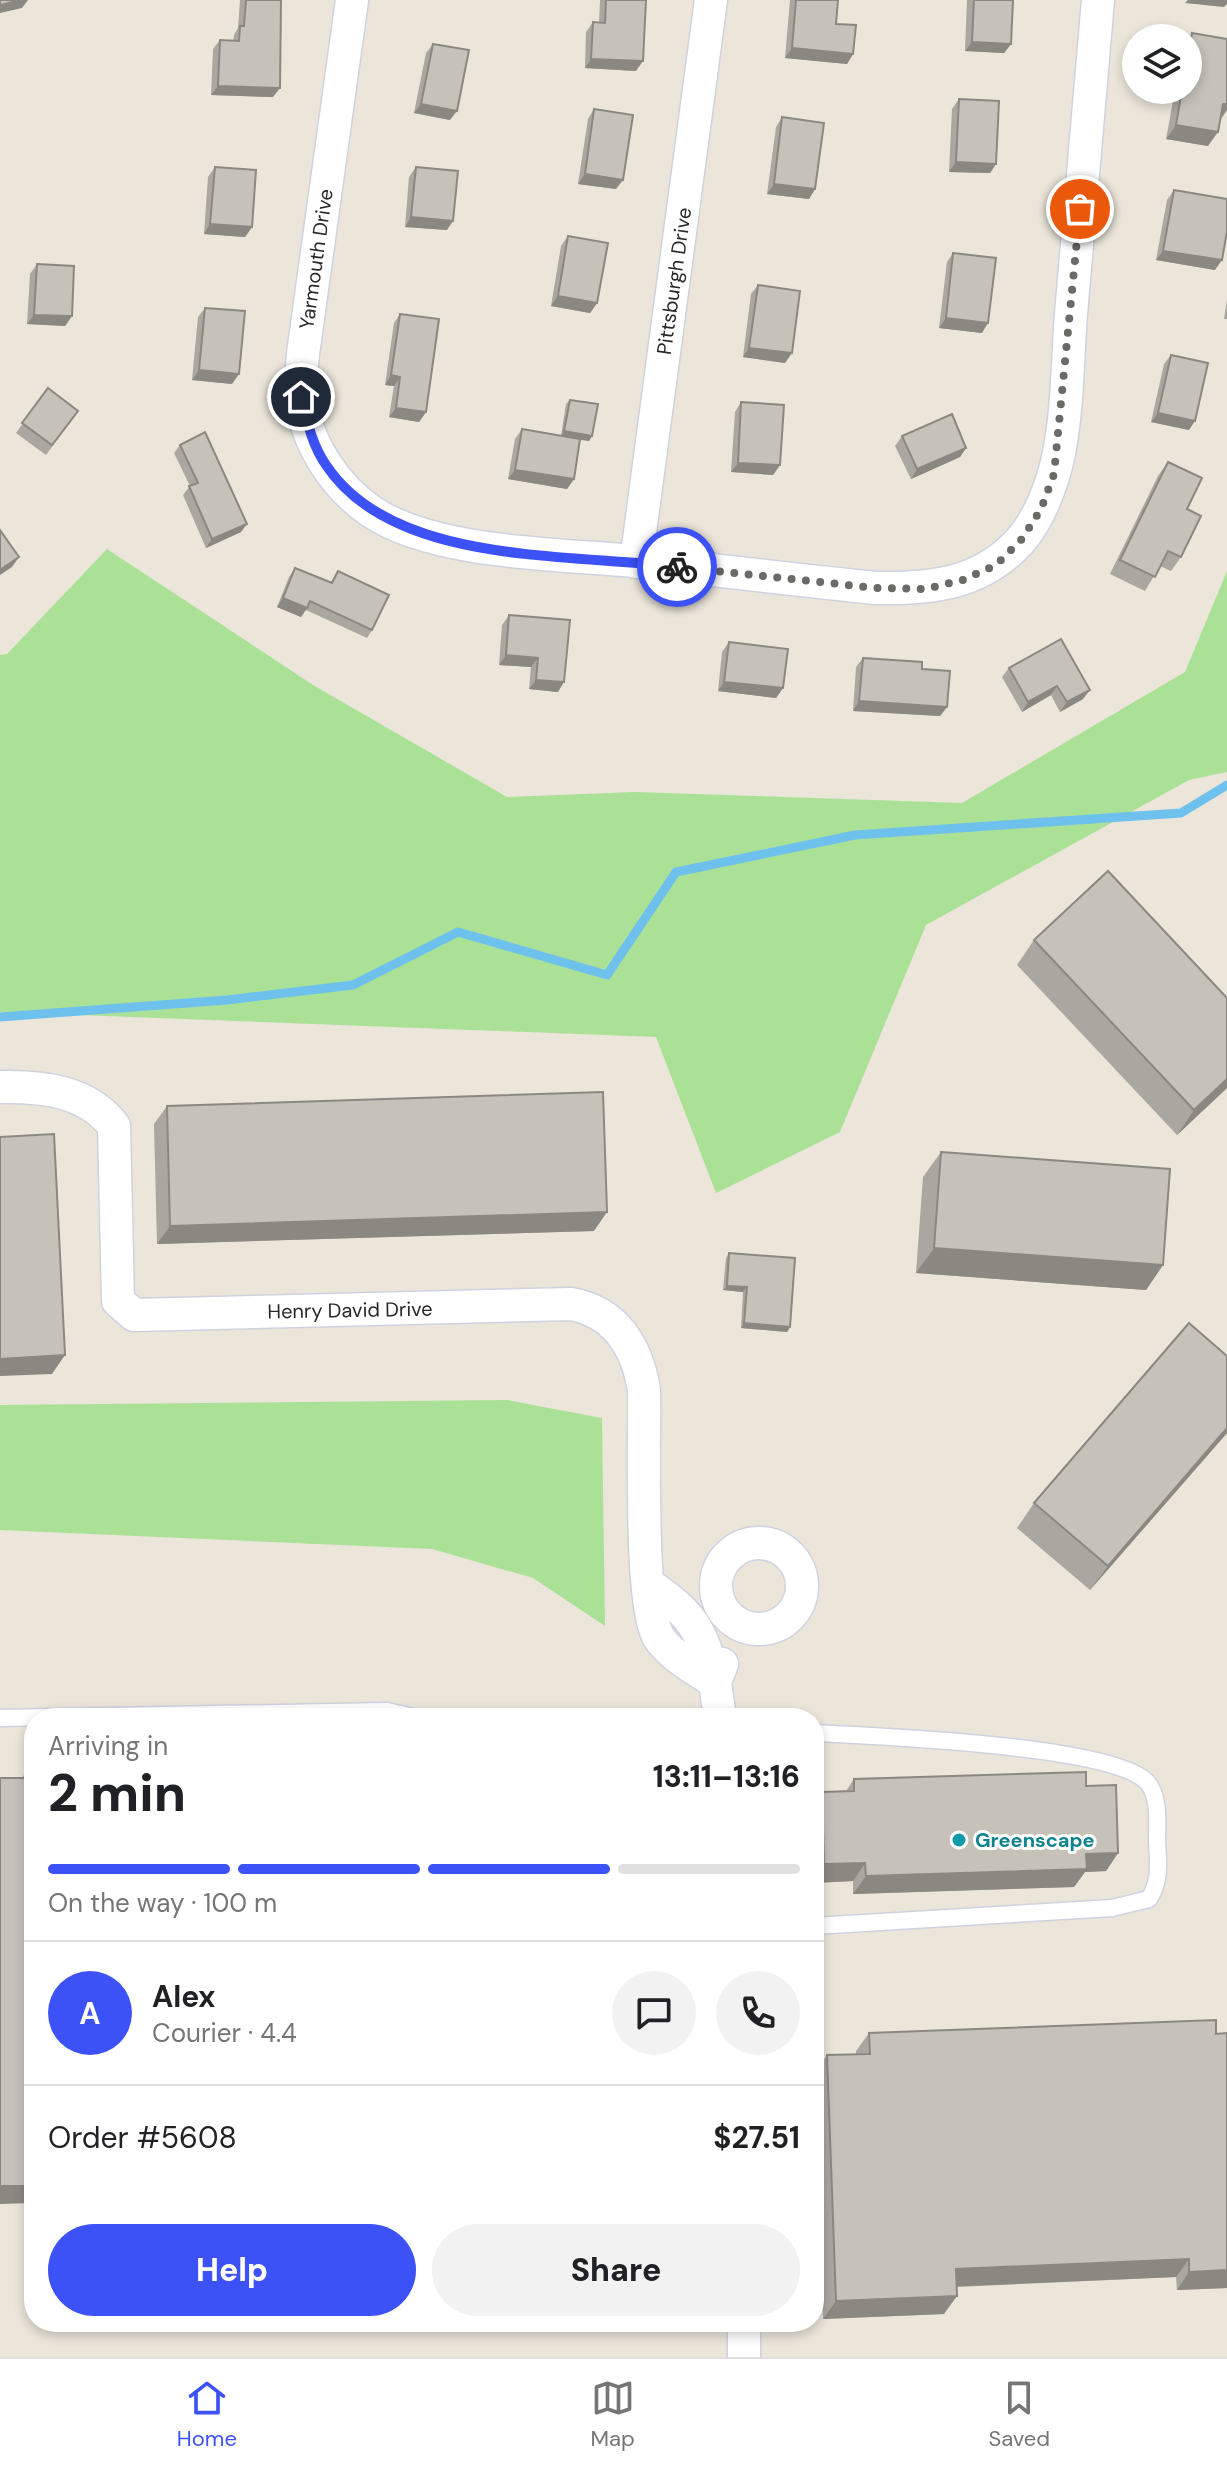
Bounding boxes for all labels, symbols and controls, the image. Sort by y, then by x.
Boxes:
map controls [1122,24,1202,104]
button: layers [1122,24,1202,104]
pin [1046,175,1114,243]
street label: Yarmouth Drive [293,187,339,331]
icon: bag [1058,187,1102,231]
street label: Pittsburgh Drive [651,206,697,356]
pin [267,363,335,431]
icon: home [279,375,323,419]
courier [637,527,717,607]
icon: bike [655,545,699,589]
street label: Henry David Drive [267,1296,433,1324]
text: Arriving in [48,1729,168,1763]
text: 13:11–13:16 [653,1757,800,1796]
text: 2 min [48,1759,186,1827]
place label: Greenscape [975,1827,1095,1853]
marker: Greenscape [950,1831,968,1849]
text: On the way · 100 m [48,1886,277,1920]
button: chat [612,1971,696,2055]
button: phone [716,1971,800,2055]
text: Alex [152,1977,215,2016]
text: A [79,1994,101,2033]
text: Courier · 4.4 [152,2016,297,2050]
text: Order #5608 [48,2118,237,2157]
text: $27.51 [713,2118,800,2157]
button: Help [48,2224,416,2316]
button: Share [432,2224,800,2316]
tab: Home [177,2376,237,2453]
tab: Map [591,2376,635,2453]
tab: Saved [988,2376,1050,2453]

